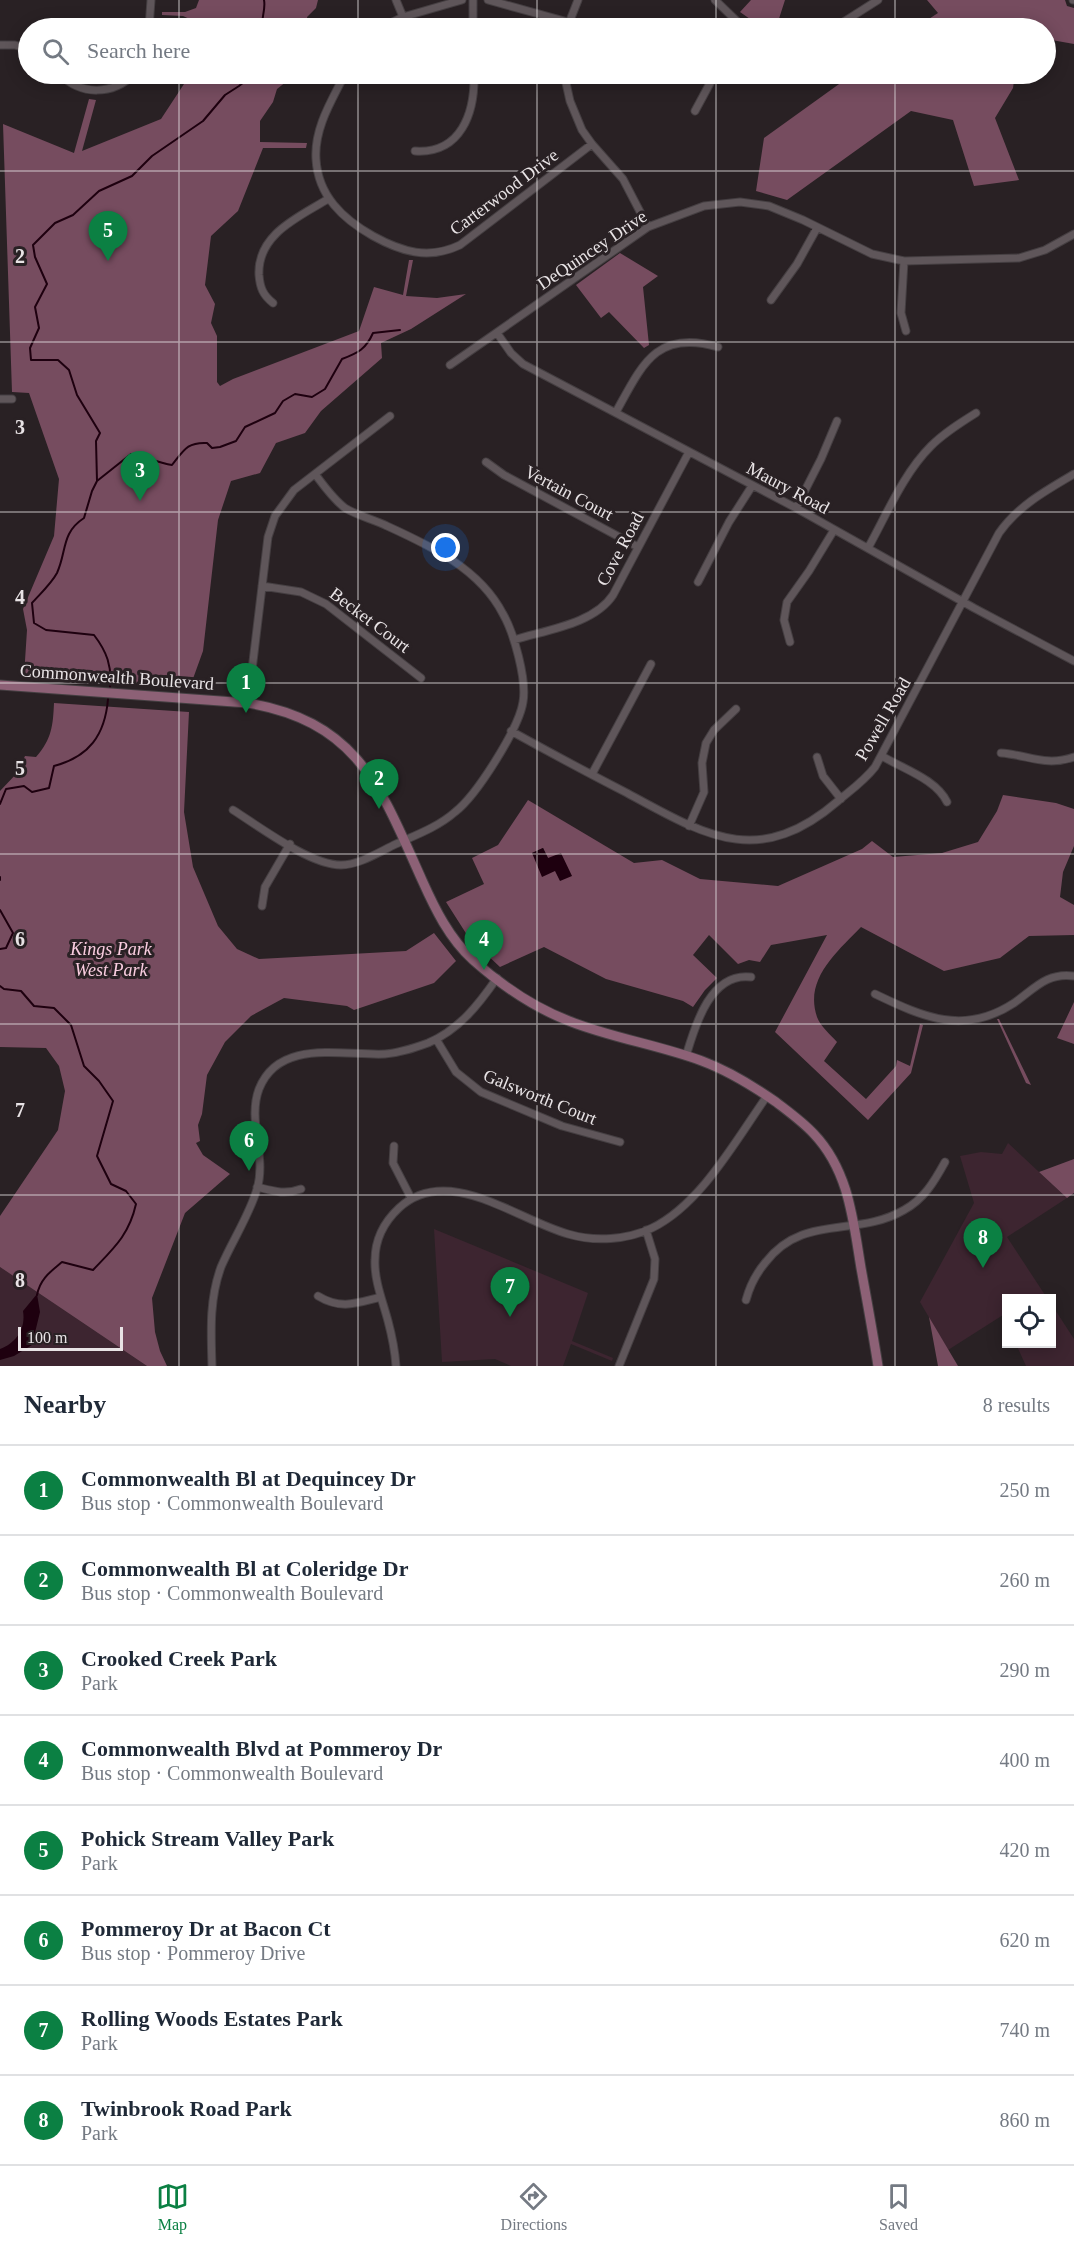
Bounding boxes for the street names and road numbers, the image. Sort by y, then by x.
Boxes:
street label: Carterwood Drive [446,145,562,239]
street label: DeQuincey Drive [534,206,650,294]
street label: Maury Road [743,458,833,518]
street label: Vertain Court [521,461,617,525]
street label: Cove Road [592,509,648,589]
street label: Becket Court [326,583,414,657]
street label: Commonwealth Boulevard [19,660,215,694]
street label: Powell Road [851,674,915,764]
street label: Galsworth Court [480,1065,600,1129]

